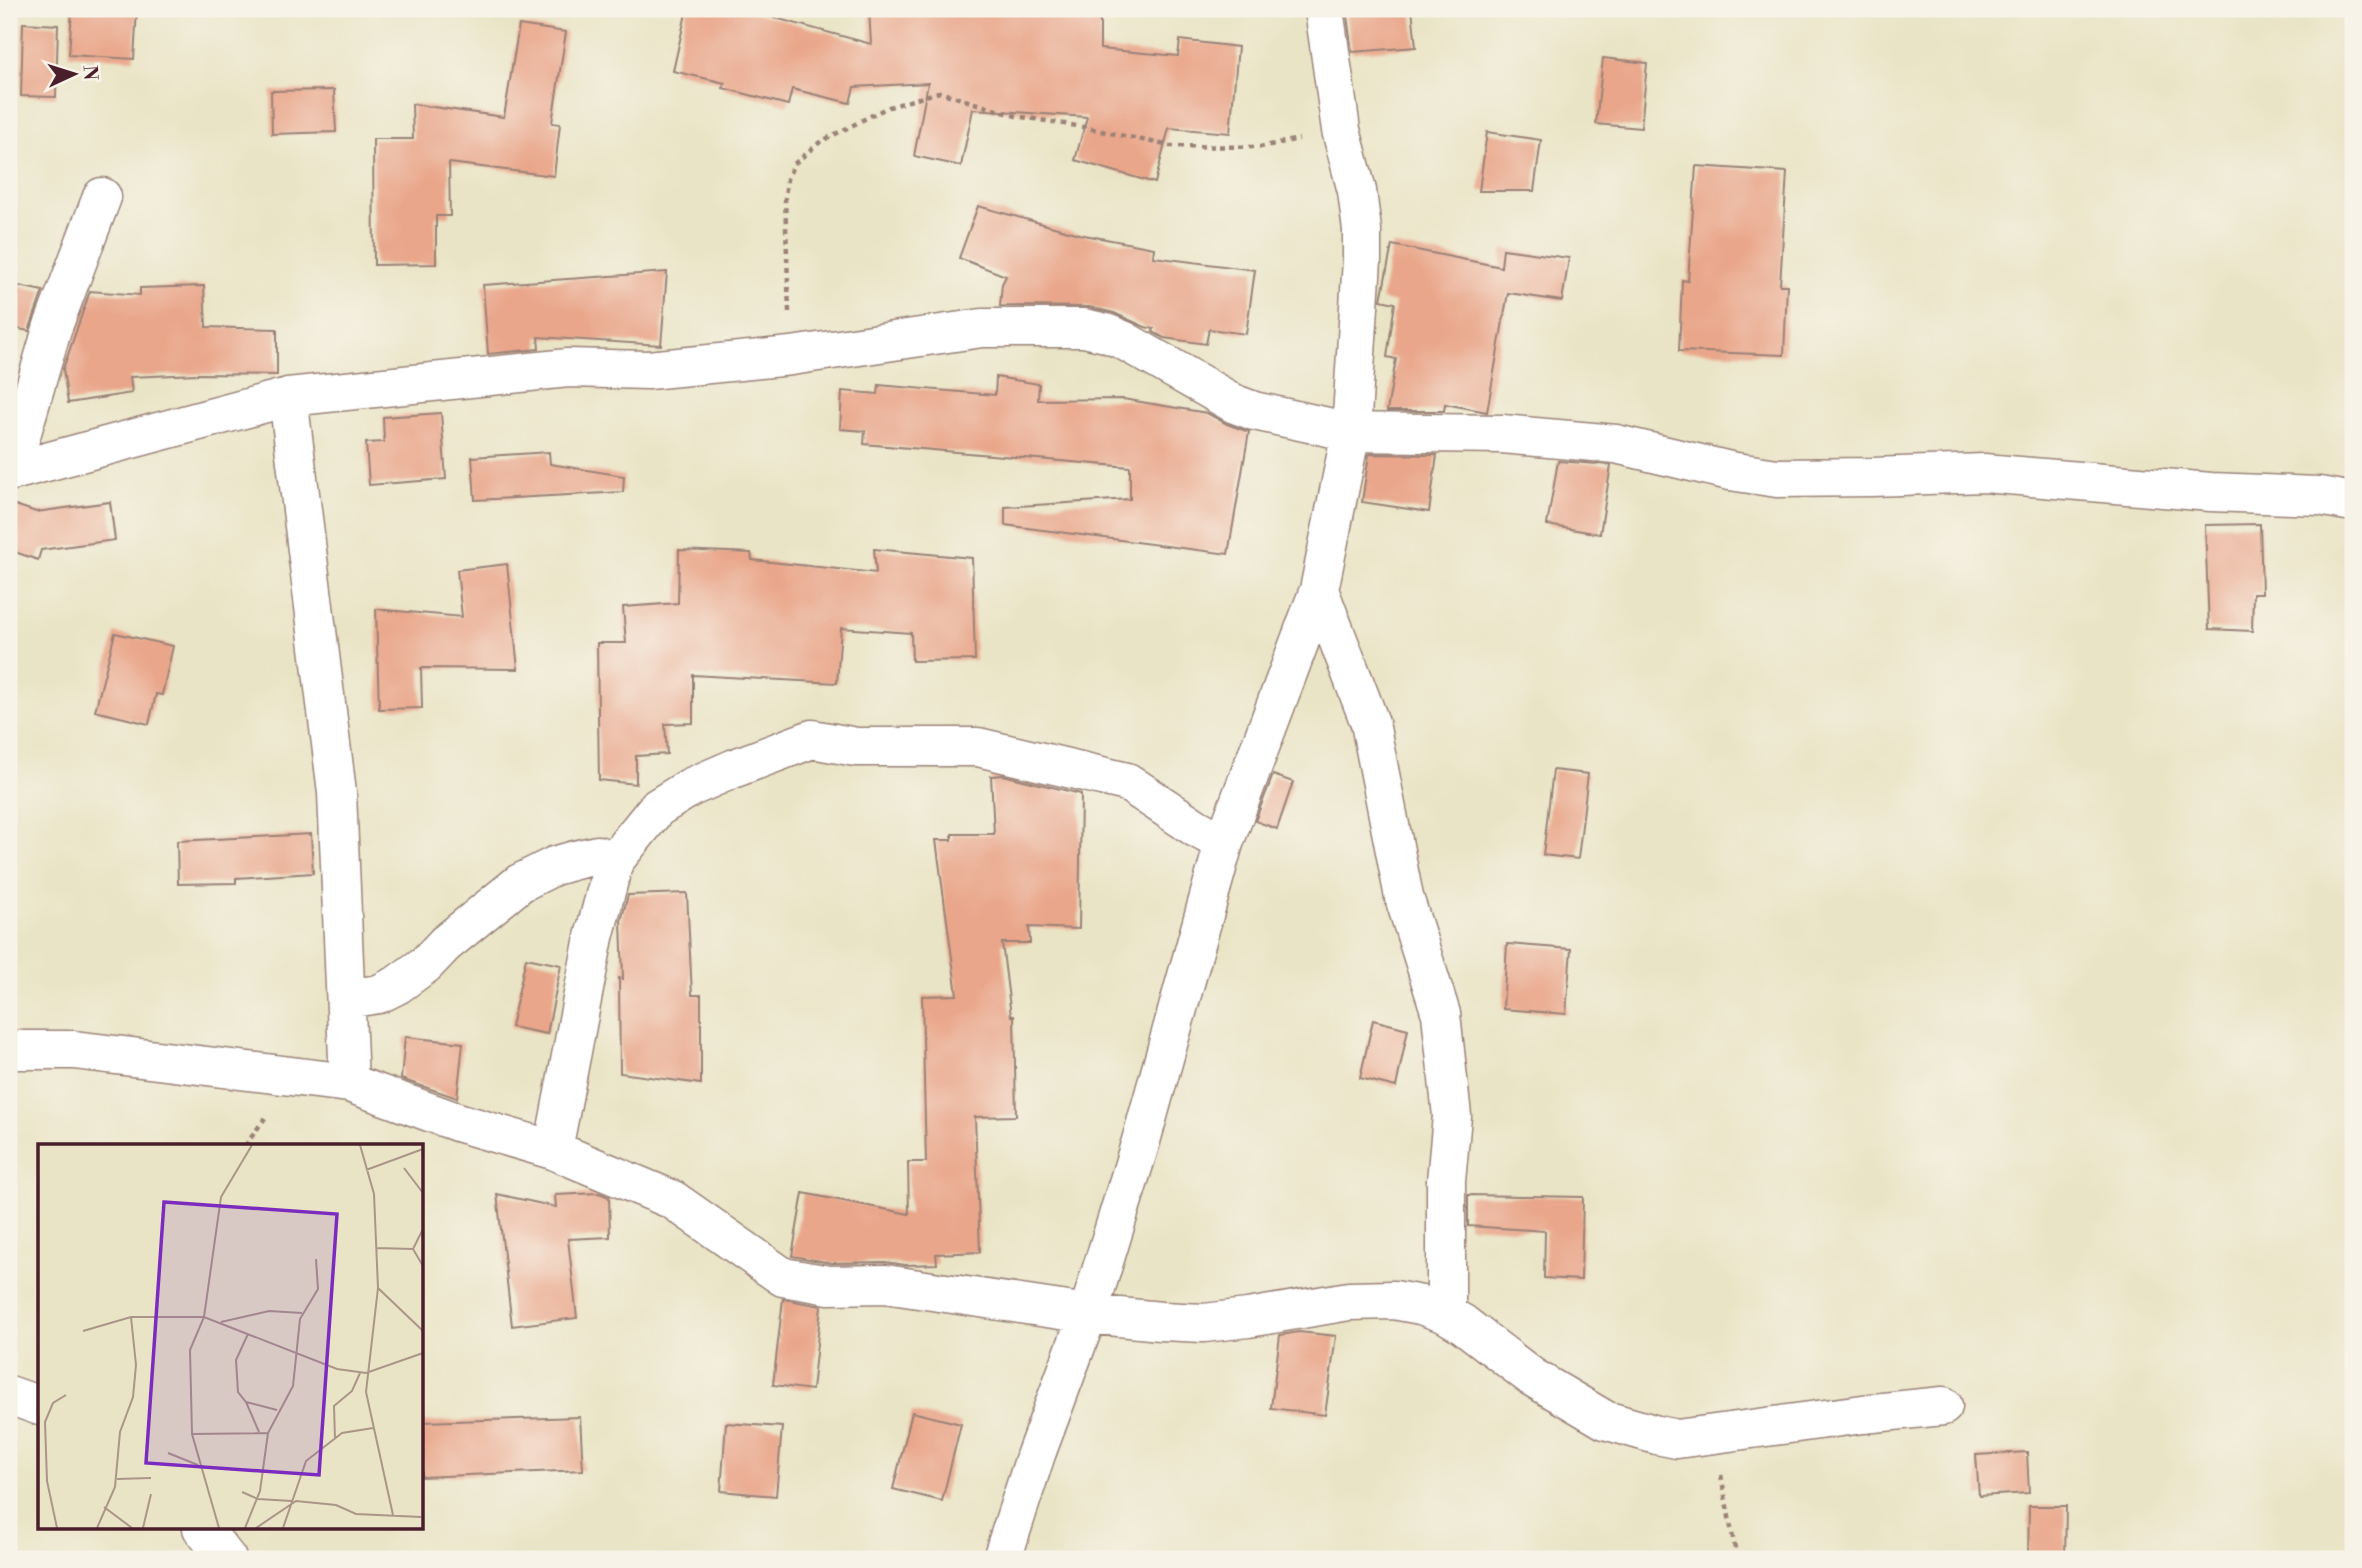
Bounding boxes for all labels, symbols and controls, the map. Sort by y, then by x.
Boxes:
north arrow [38,38,108,108]
text: N [77,65,102,81]
inset map [38,1144,424,1530]

